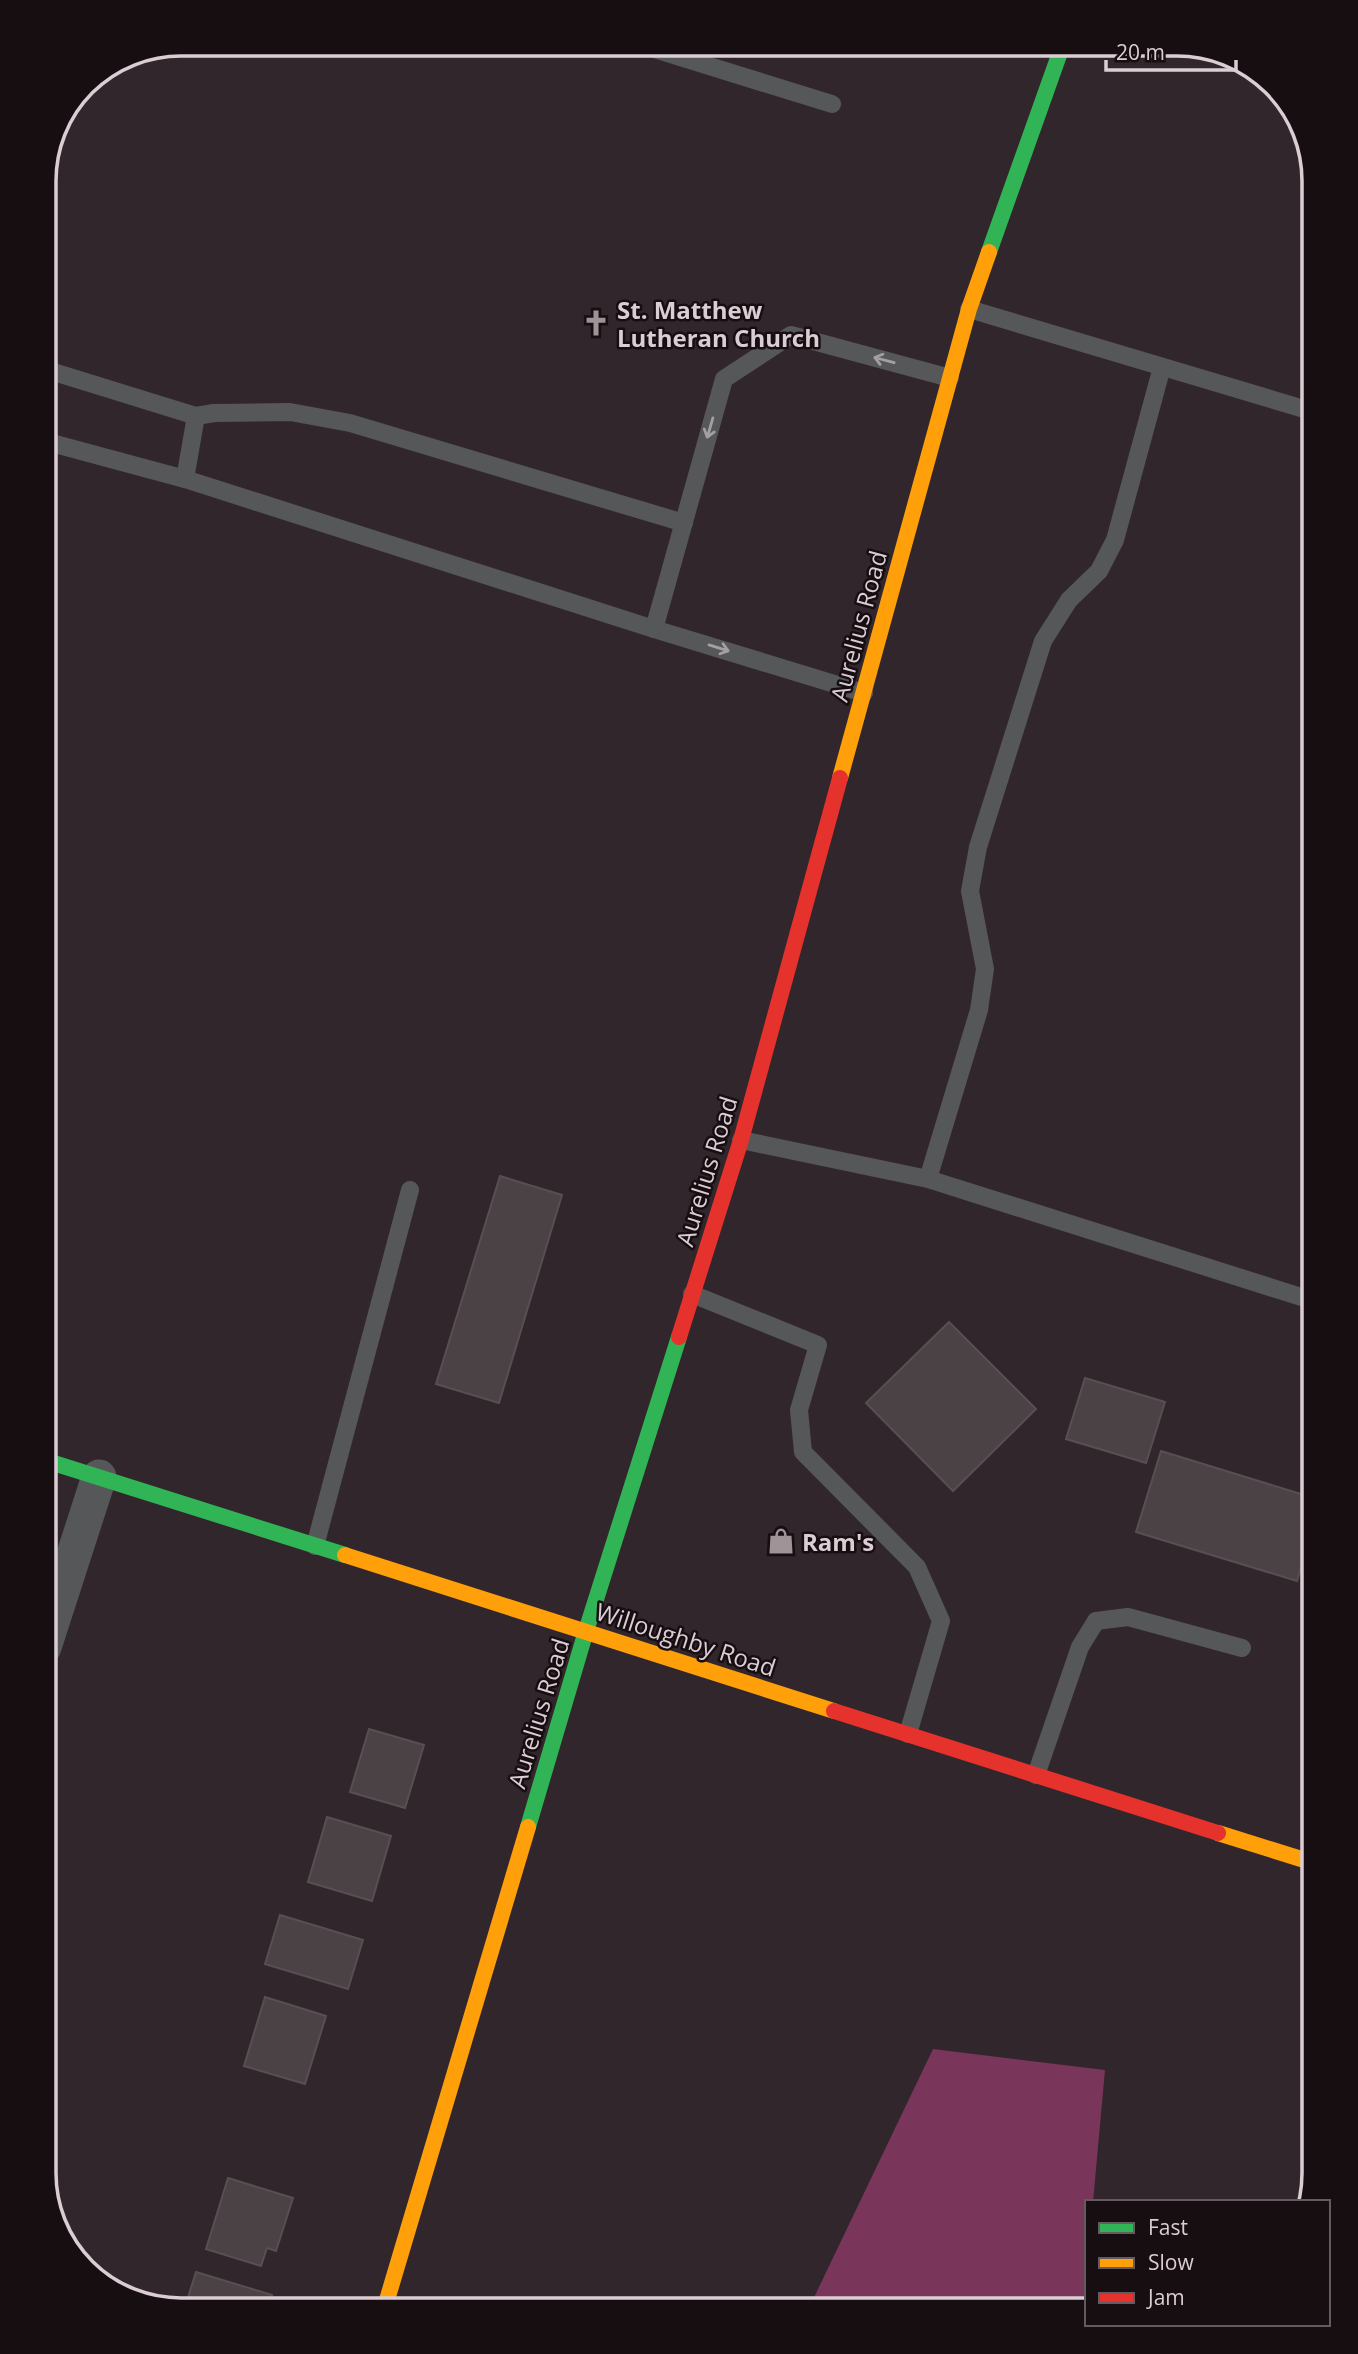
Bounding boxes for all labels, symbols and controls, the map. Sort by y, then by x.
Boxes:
scale bar [1106,28,1236,72]
text: 20 m [1116,38,1165,66]
place label: St. Matthew Lutheran Church [617,293,820,354]
church icon: St. Matthew Lutheran Church [581,308,611,338]
one-way arrow [874,353,896,366]
one-way arrow [703,417,716,439]
street label: Aurelius Road [822,547,894,705]
one-way arrow [708,643,730,656]
street label: Aurelius Road [668,1092,744,1250]
place label: Ram's [802,1525,874,1558]
shop icon: Ram's [766,1526,796,1556]
street label: Willoughby Road [592,1594,780,1684]
street label: Aurelius Road [500,1634,576,1792]
legend [1085,2200,1330,2326]
text: Fast [1148,2213,1188,2241]
text: Slow [1148,2248,1194,2276]
text: Jam [1146,2283,1185,2311]

